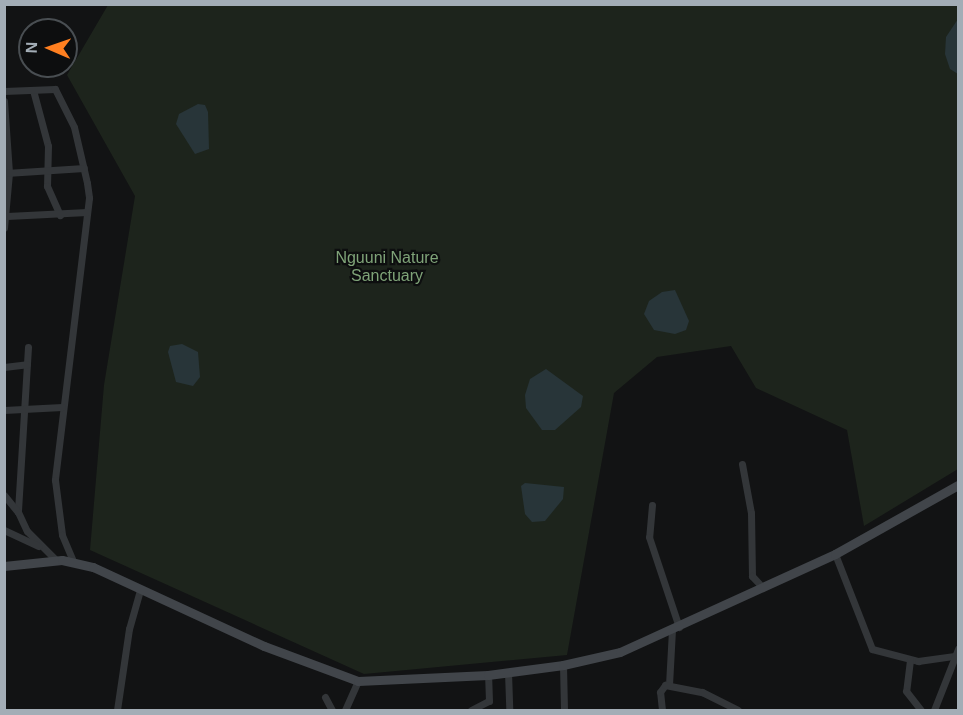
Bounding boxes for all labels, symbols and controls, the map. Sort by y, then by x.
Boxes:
north arrow [18,18,78,78]
text: N [23,41,40,53]
park label: Nguuni Nature Sanctuary [335,248,439,286]

